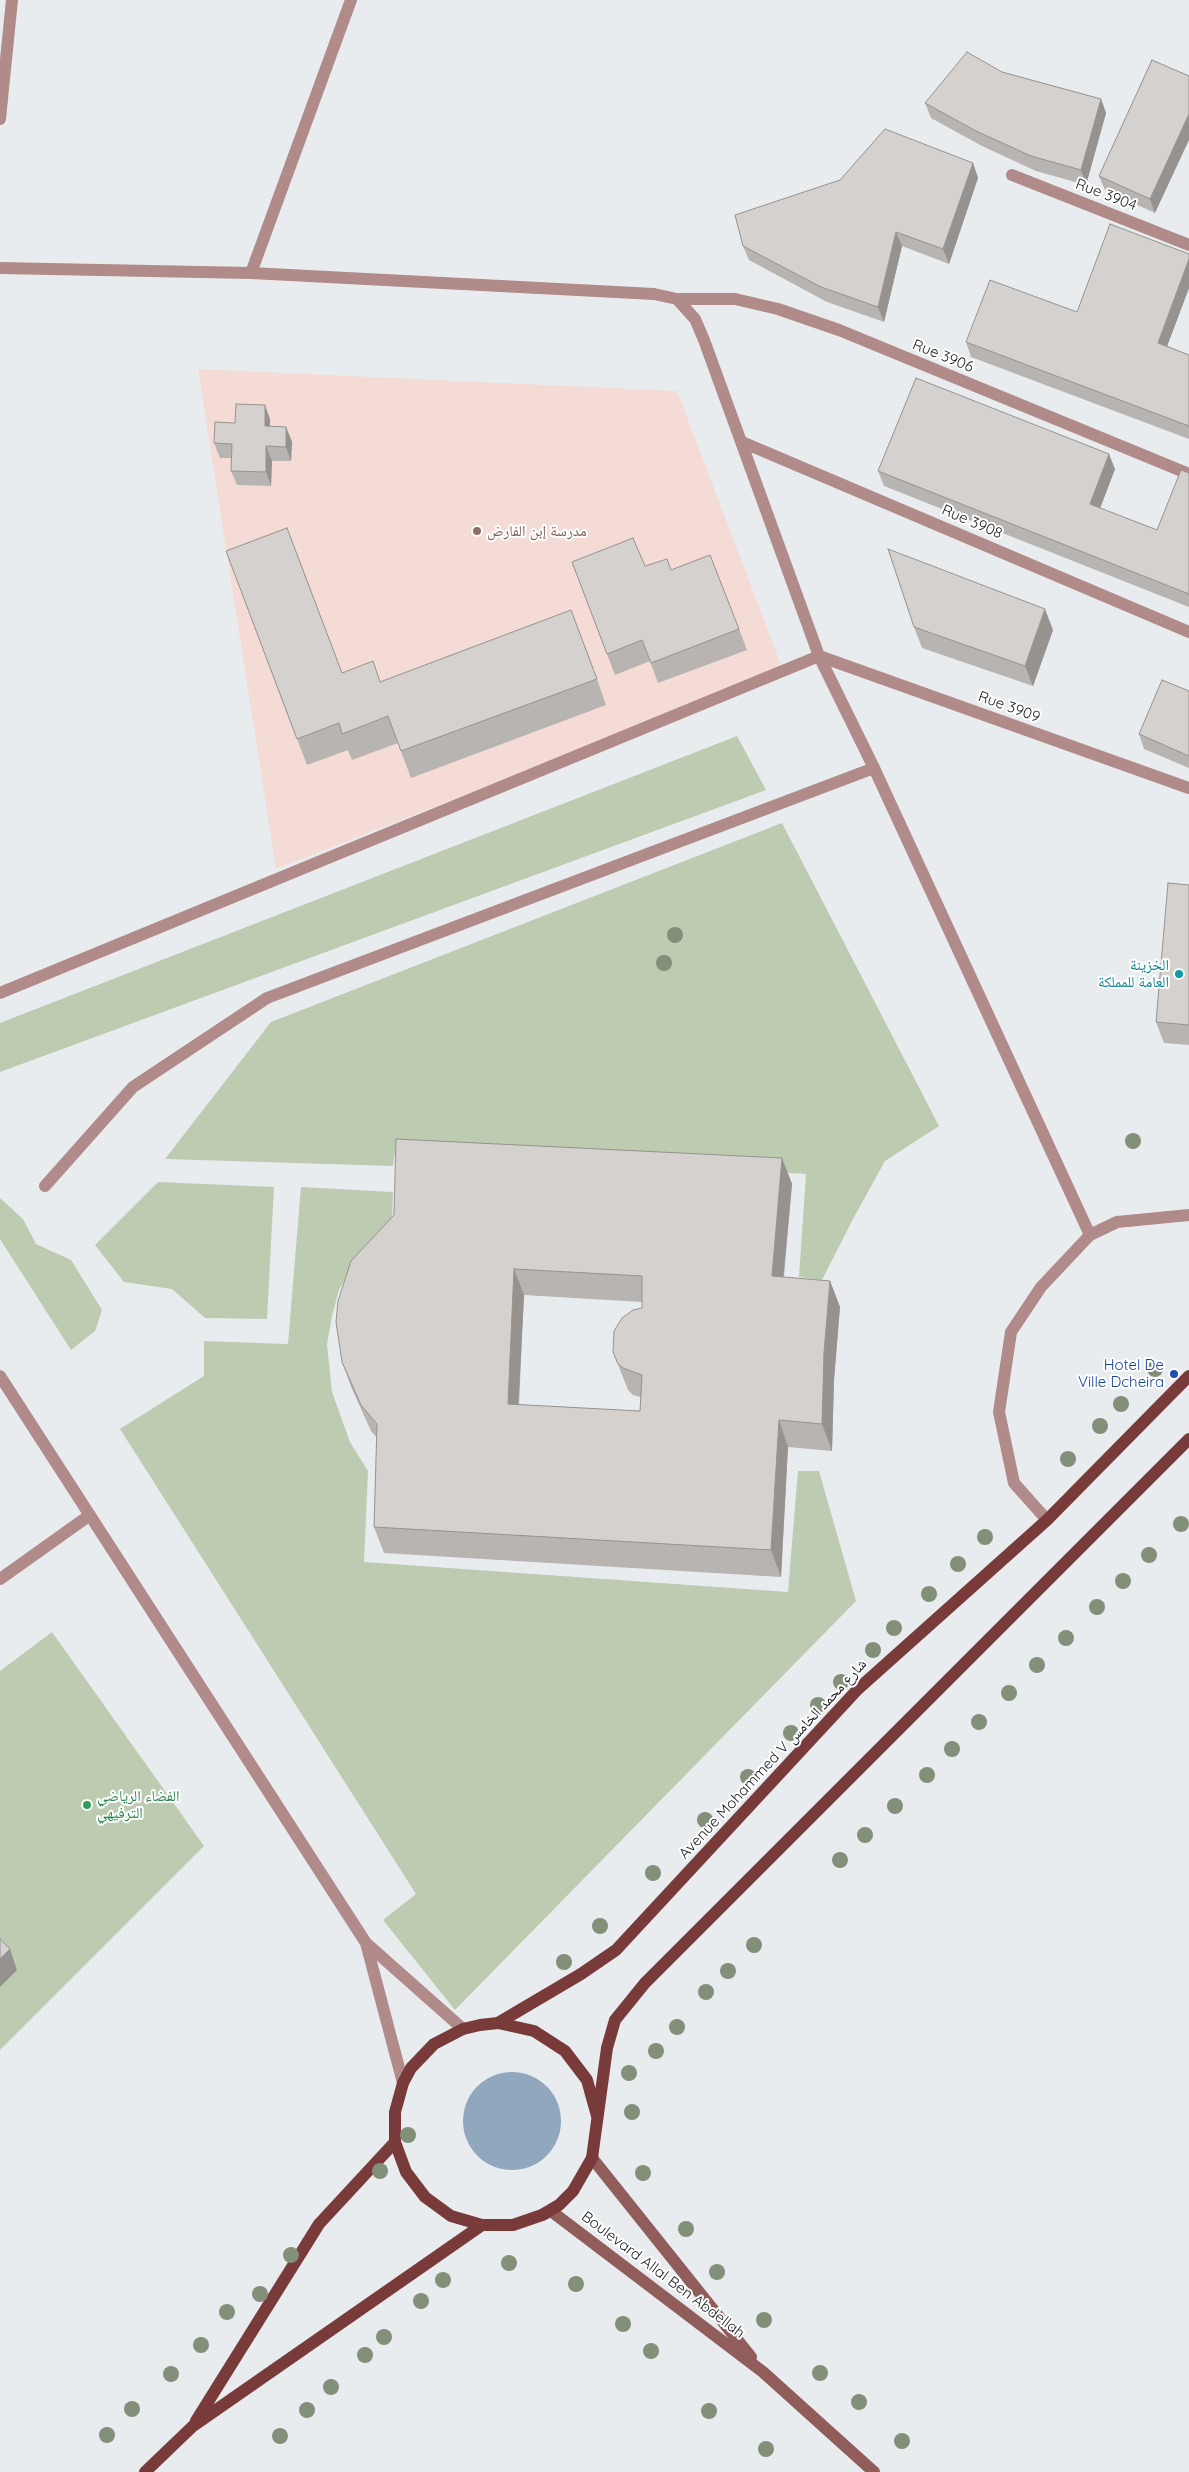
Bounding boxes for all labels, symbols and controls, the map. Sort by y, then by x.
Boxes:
street label: Rue 3904 [1073,175,1139,215]
street label: Rue 3906 [910,336,976,376]
street label: Rue 3908 [939,501,1005,543]
place label: مدرسة إبن الفارض [487,522,587,540]
marker: مدرسة إبن الفارض [471,525,483,537]
street label: Rue 3909 [976,688,1042,726]
place label: الخزينة العامة للمملكة [1098,956,1169,991]
marker: الخزينة العامة للمملكة [1173,968,1185,980]
place label: Hotel De Ville Dcheira [1078,1356,1164,1391]
marker: Hotel De Ville Dcheira [1168,1368,1180,1380]
street label: Avenue Mohammed V شارع محمد الخامس [675,1655,871,1863]
place label: الفضاء الرياضي الترفيهي [97,1787,180,1822]
marker: الفضاء الرياضي الترفيهي [81,1799,93,1811]
street label: Boulevard Allal Ben Abdellah [578,2208,748,2342]

